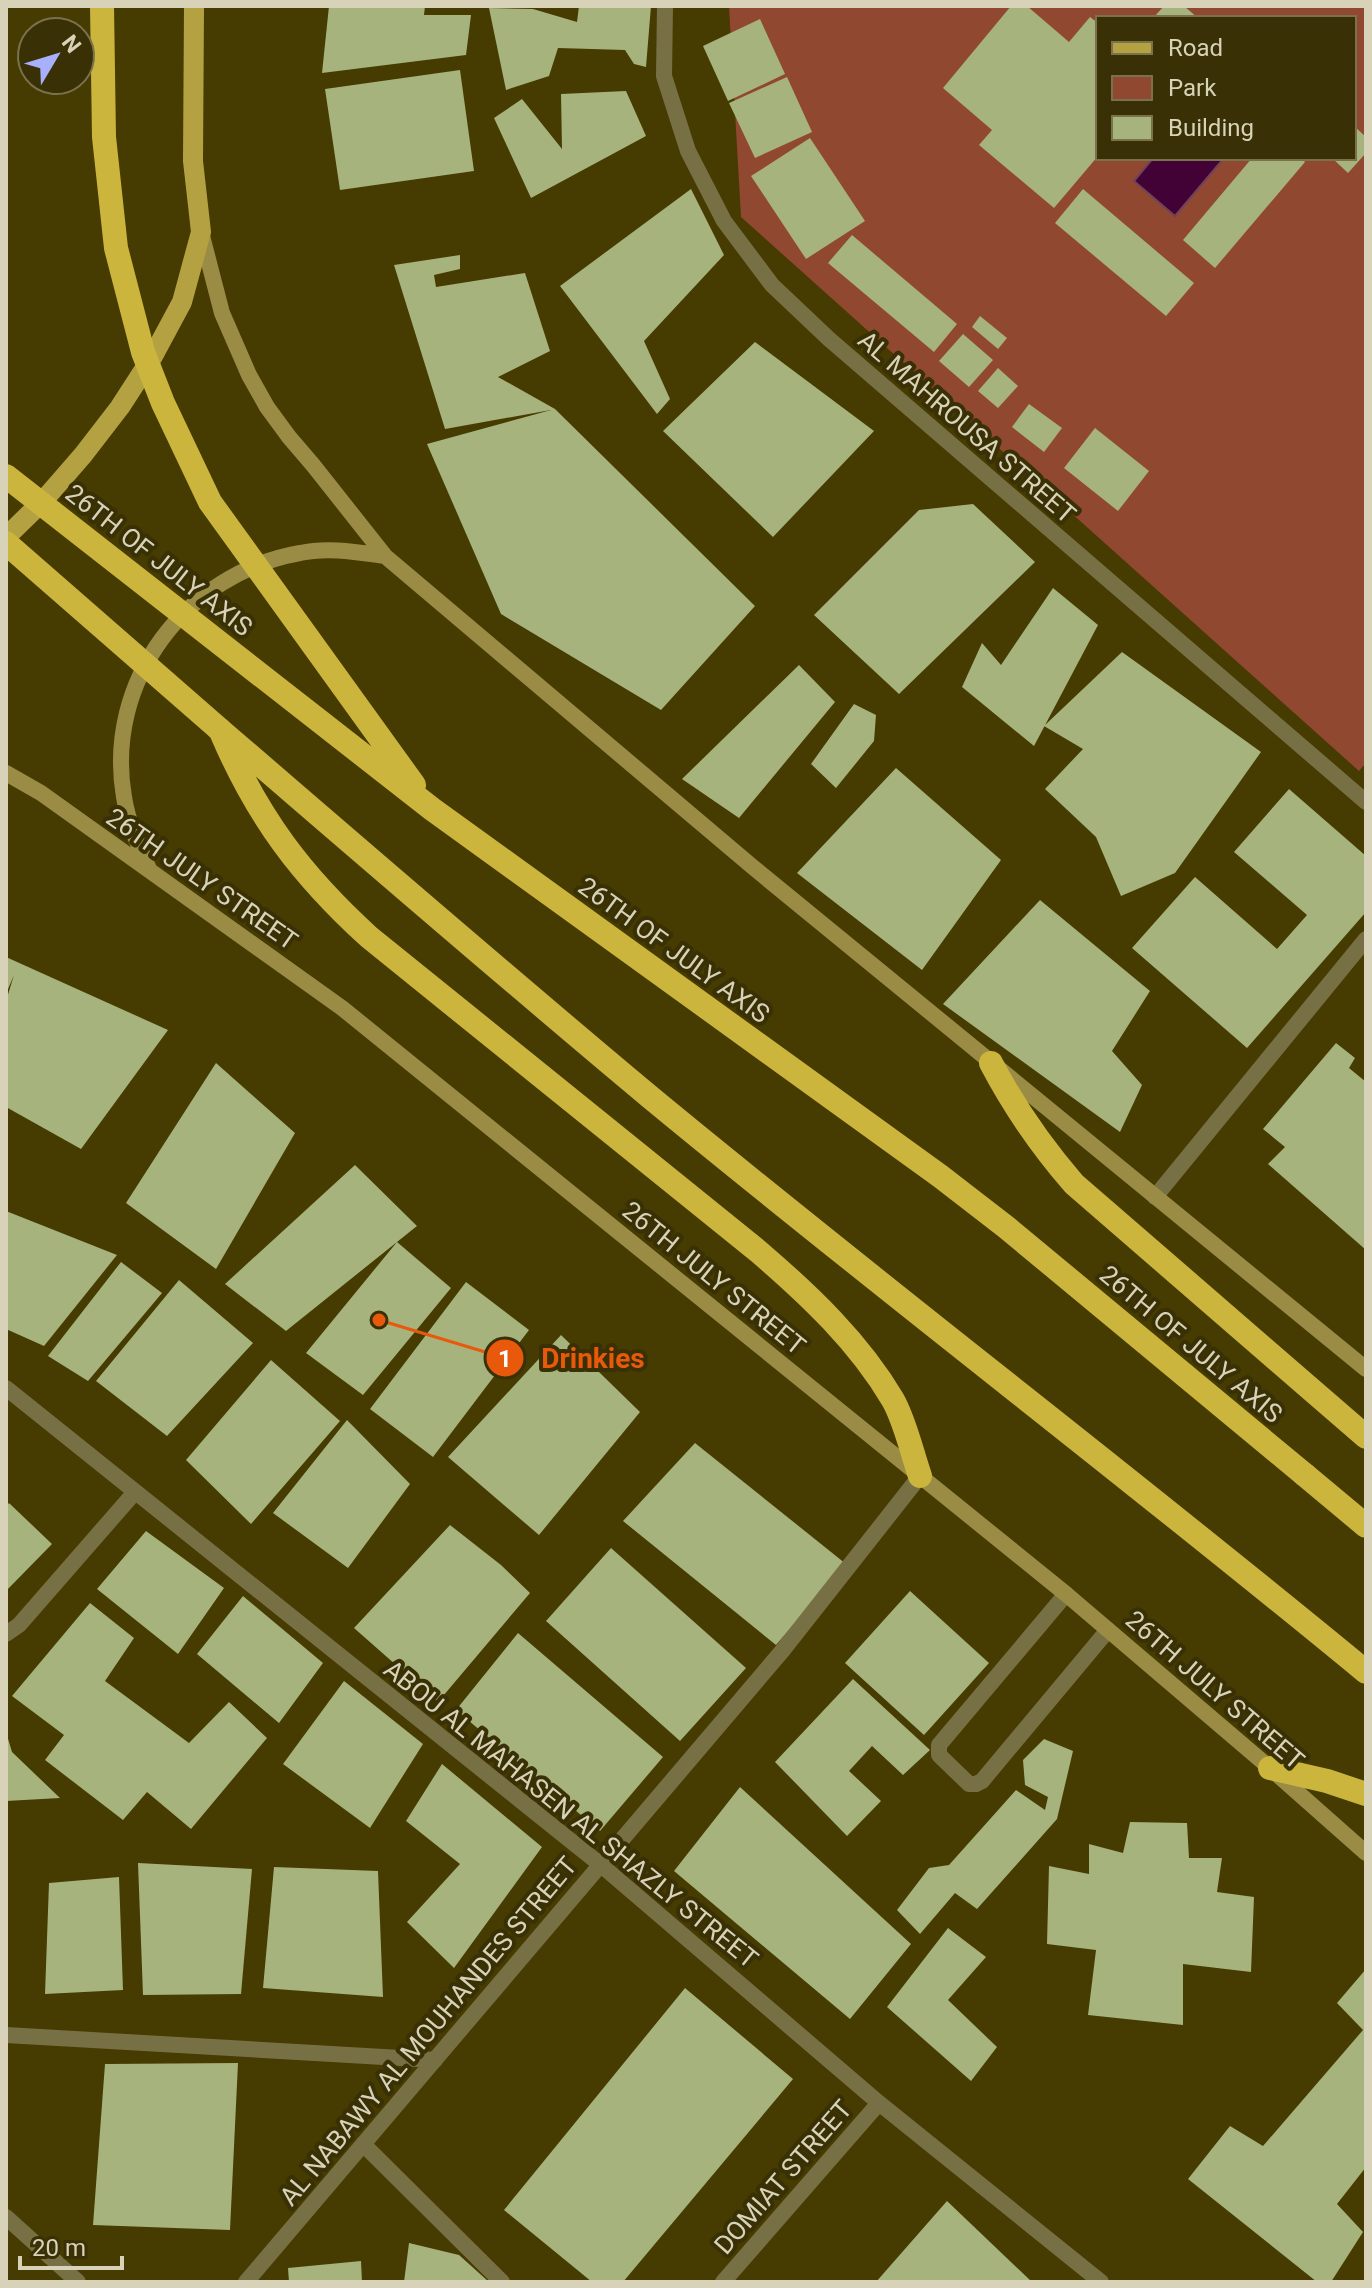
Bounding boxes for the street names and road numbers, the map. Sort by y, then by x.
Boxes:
street label: AL MAHROUSA STREET [852,325,1082,529]
street label: 26TH OF JULY AXIS [60,478,258,642]
street label: 26TH JULY STREET [101,802,303,956]
street label: 26TH OF JULY AXIS [573,871,775,1029]
street label: 26TH JULY STREET [617,1195,811,1361]
street label: 26TH OF JULY AXIS [1094,1259,1288,1429]
street label: 26TH JULY STREET [1120,1604,1310,1776]
street label: ABOU AL MAHASEN AL SHAZLY STREET [378,1654,764,1974]
street label: AL NABAWY AL MOUHANDES STREET [273,1851,583,2211]
street label: DOMIAT STREET [708,2094,858,2260]

